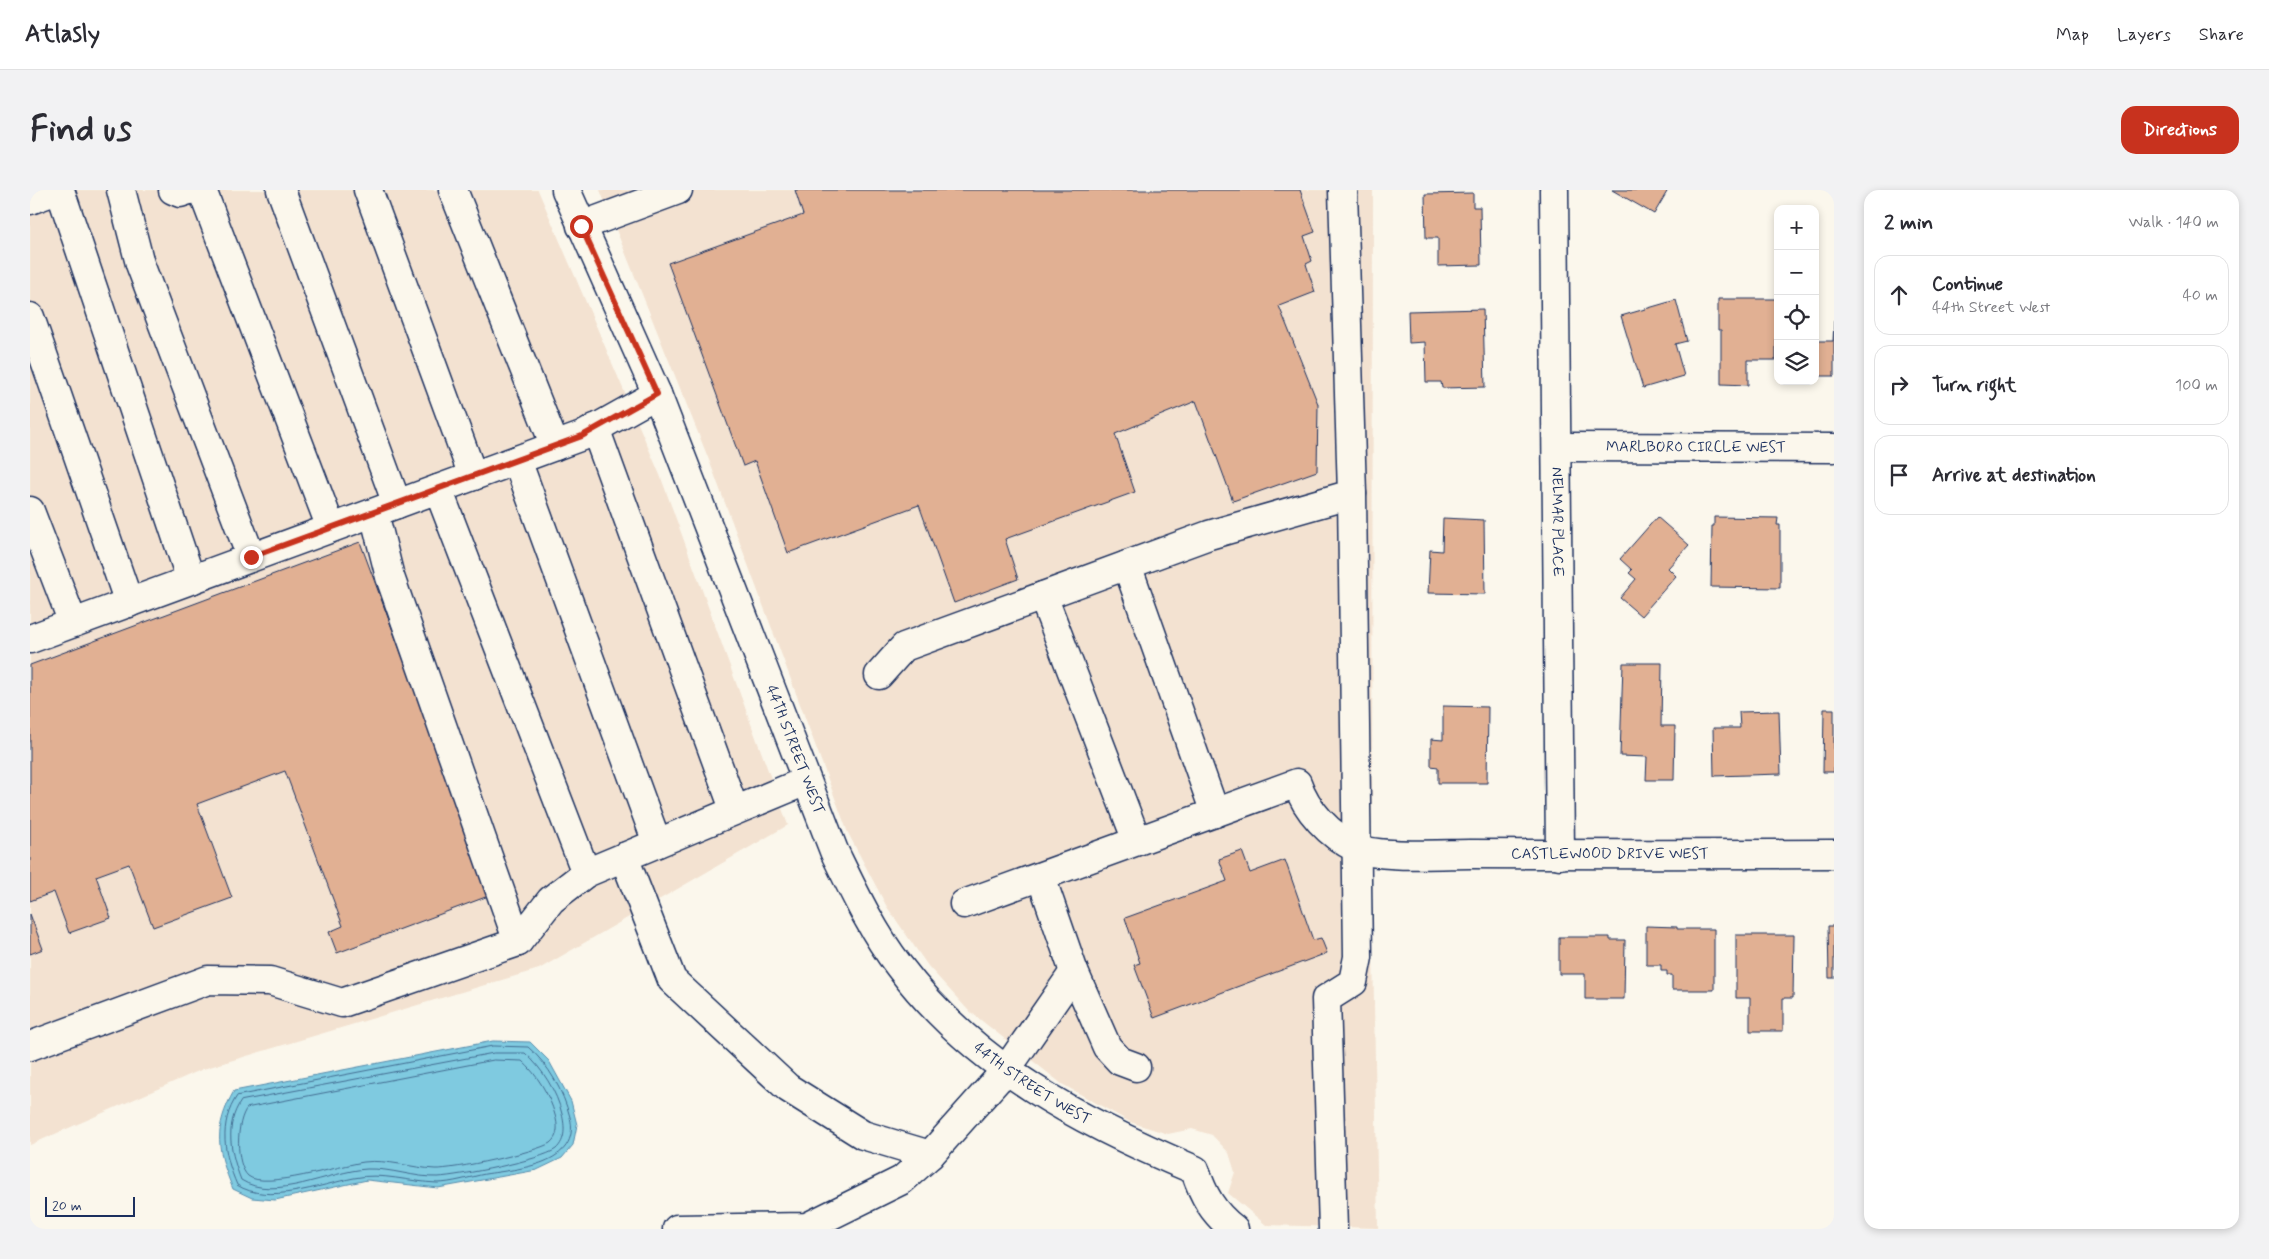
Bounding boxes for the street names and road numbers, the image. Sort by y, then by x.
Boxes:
street label: MARLBORO CIRCLE WEST [1606,437,1786,458]
street label: NELMAR PLACE [1547,467,1567,577]
street label: 44TH STREET WEST [761,682,829,817]
street label: CASTLEWOOD DRIVE WEST [1511,844,1709,864]
street label: 44TH STREET WEST [969,1038,1094,1130]

